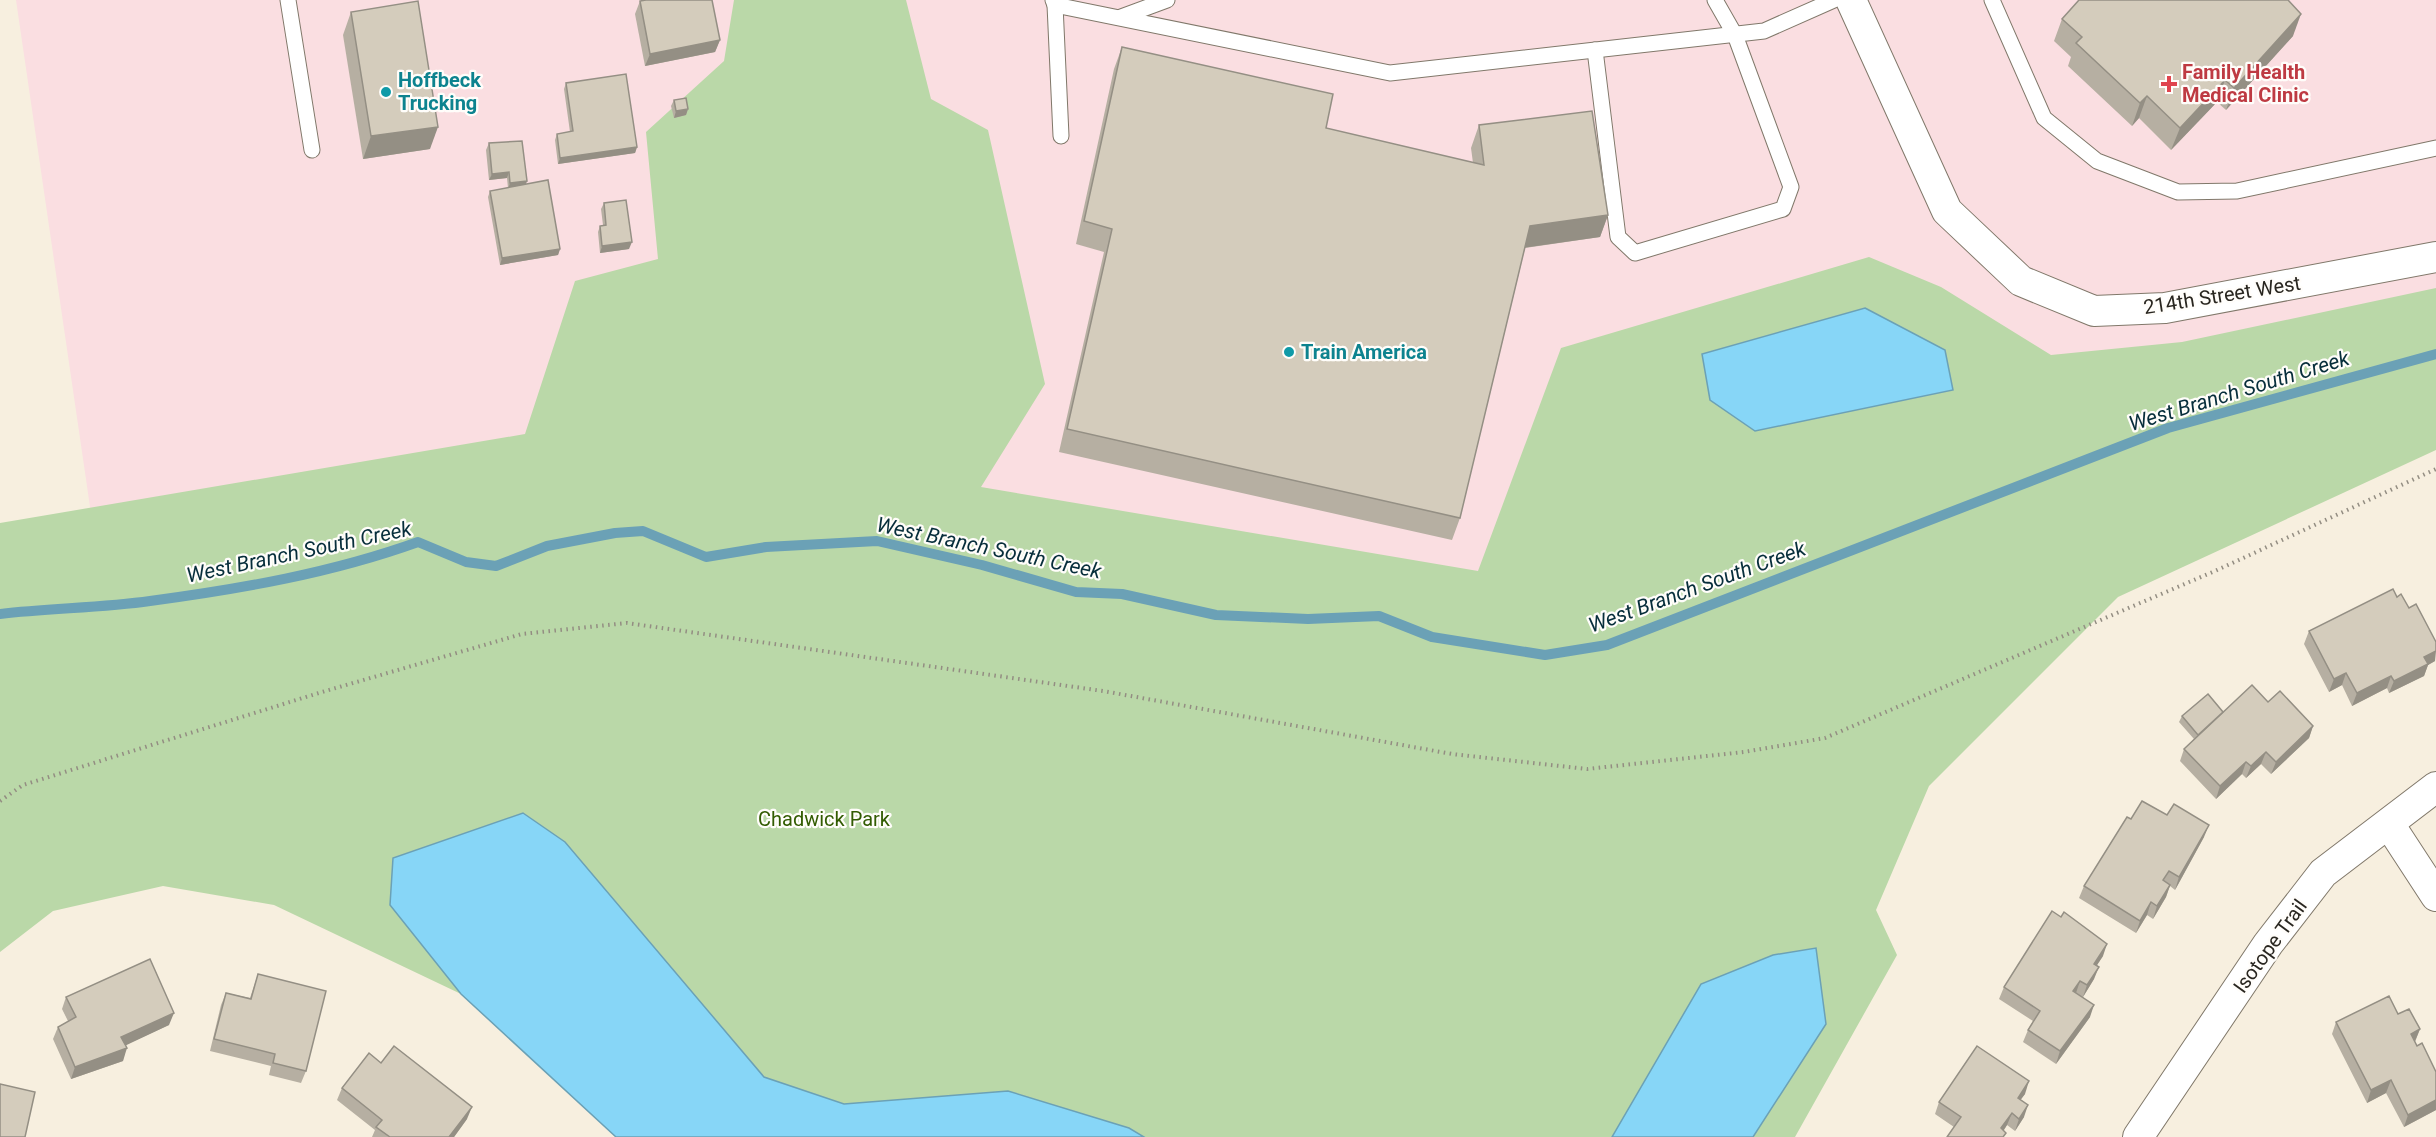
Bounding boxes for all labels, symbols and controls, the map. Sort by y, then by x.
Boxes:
place label: Family Health Medical Clinic [2182,60,2309,107]
place label: Hoffbeck Trucking [398,68,481,115]
marker: Family Health Medical Clinic [2160,75,2178,93]
marker: Hoffbeck Trucking [379,85,393,99]
street label: 214th Street West [2142,271,2302,319]
place label: Train America [1301,340,1427,364]
marker: Train America [1282,345,1296,359]
water label: West Branch South Creek [2126,346,2353,436]
water label: West Branch South Creek [874,512,1104,584]
water label: West Branch South Creek [184,516,414,588]
water label: West Branch South Creek [1585,536,1809,637]
park label: Chadwick Park [758,807,891,831]
street label: Isotope Trail [2228,895,2312,997]

